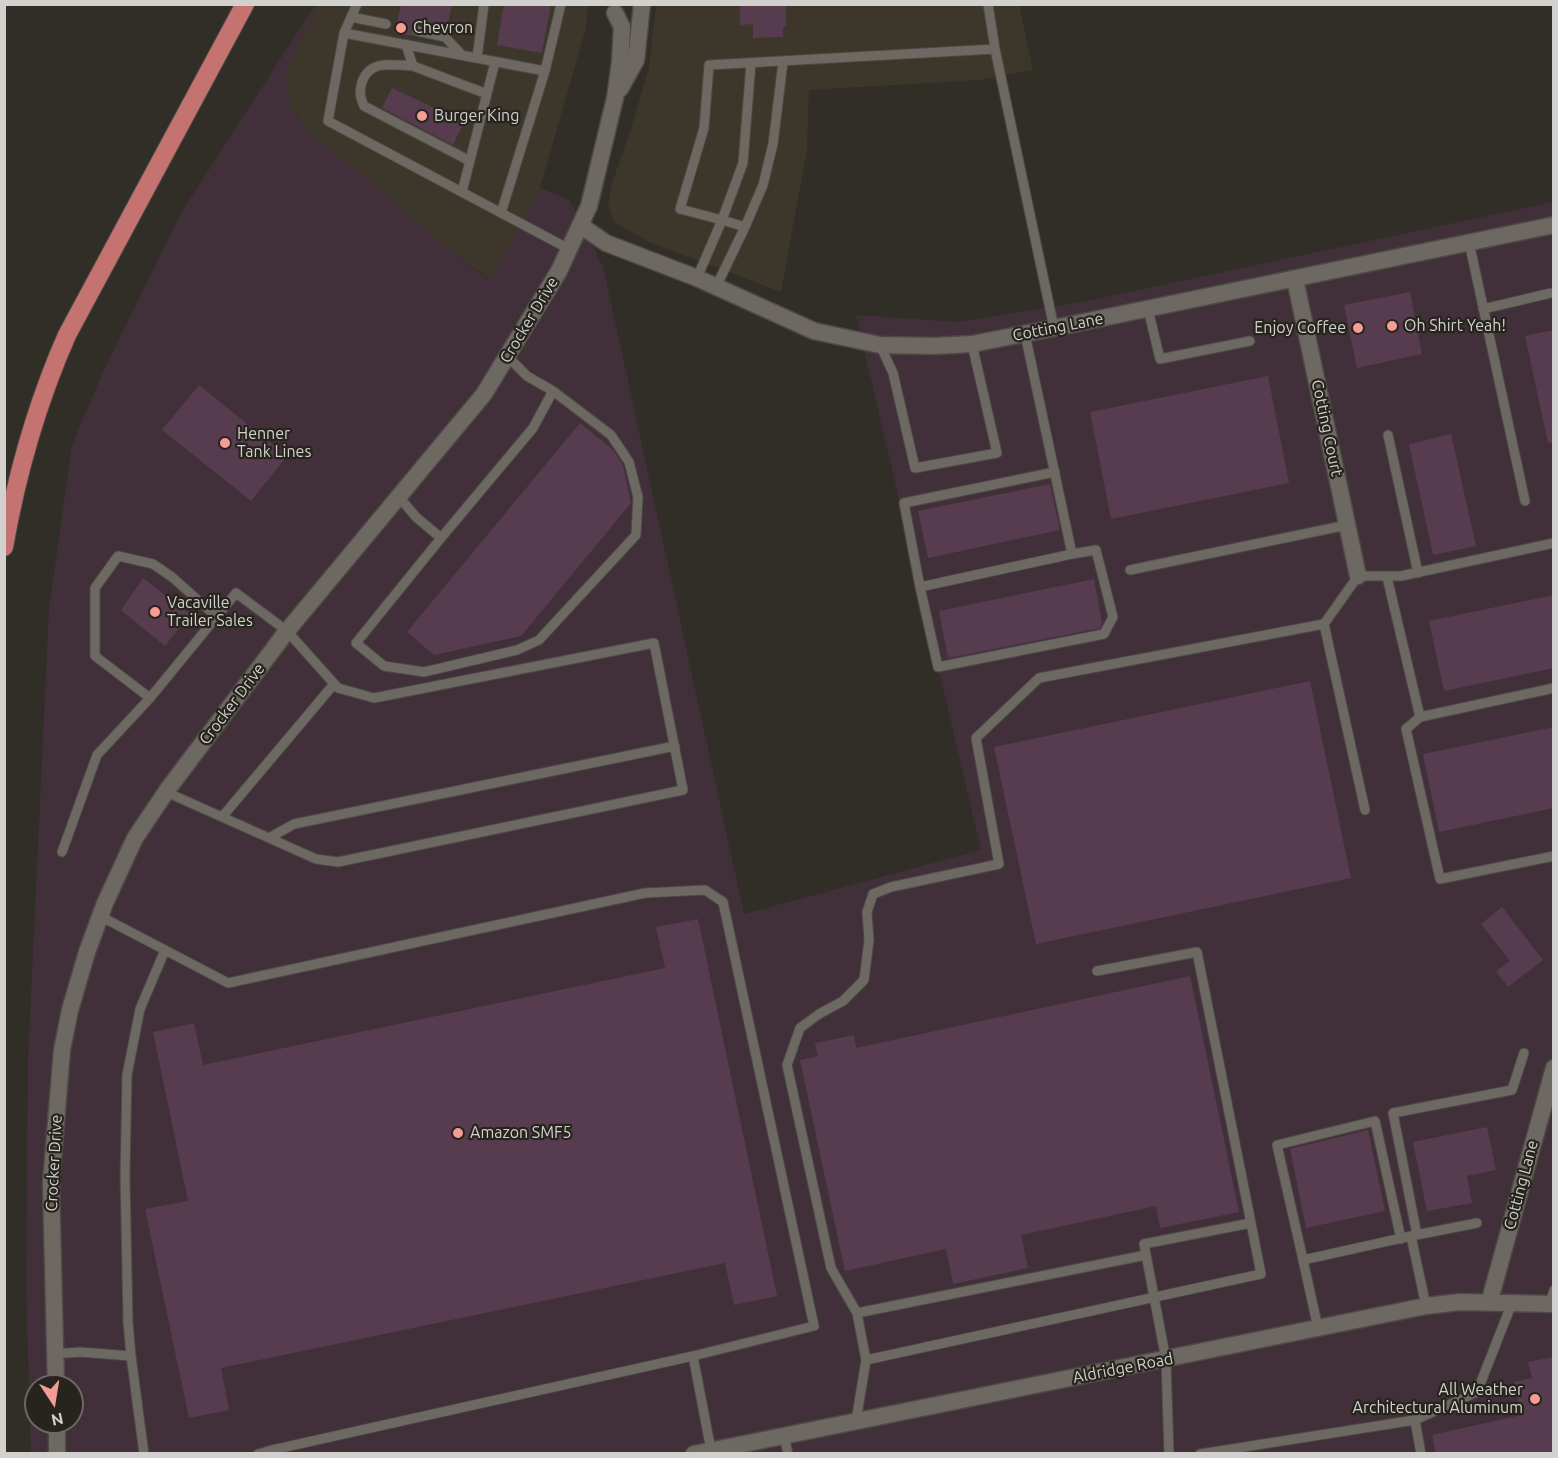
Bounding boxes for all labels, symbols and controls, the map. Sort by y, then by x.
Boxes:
place label: Chevron [413,18,473,38]
marker: Chevron [394,21,408,35]
place label: Burger King [434,106,519,126]
marker: Burger King [415,109,429,123]
street label: Crocker Drive [496,274,562,366]
street label: Cotting Lane [1011,309,1105,345]
place label: Oh Shirt Yeah! [1404,316,1506,336]
place label: Enjoy Coffee [1254,318,1346,338]
marker: Oh Shirt Yeah! [1385,319,1399,333]
marker: Enjoy Coffee [1351,321,1365,335]
street label: Cotting Court [1307,378,1347,478]
place label: Henner Tank Lines [237,424,311,462]
marker: Henner Tank Lines [218,436,232,450]
place label: Vacaville Trailer Sales [167,593,253,631]
marker: Vacaville Trailer Sales [148,605,162,619]
street label: Crocker Drive [195,660,269,748]
street label: Crocker Drive [42,1114,66,1212]
place label: Amazon SMF5 [470,1123,572,1143]
marker: Amazon SMF5 [451,1126,465,1140]
street label: Cotting Lane [1500,1138,1542,1232]
street label: Aldridge Road [1071,1349,1175,1387]
north arrow [24,1374,84,1434]
place label: All Weather Architectural Aluminum [1353,1380,1523,1418]
marker: All Weather Architectural Aluminum [1528,1392,1542,1406]
text: N [50,1410,65,1430]

